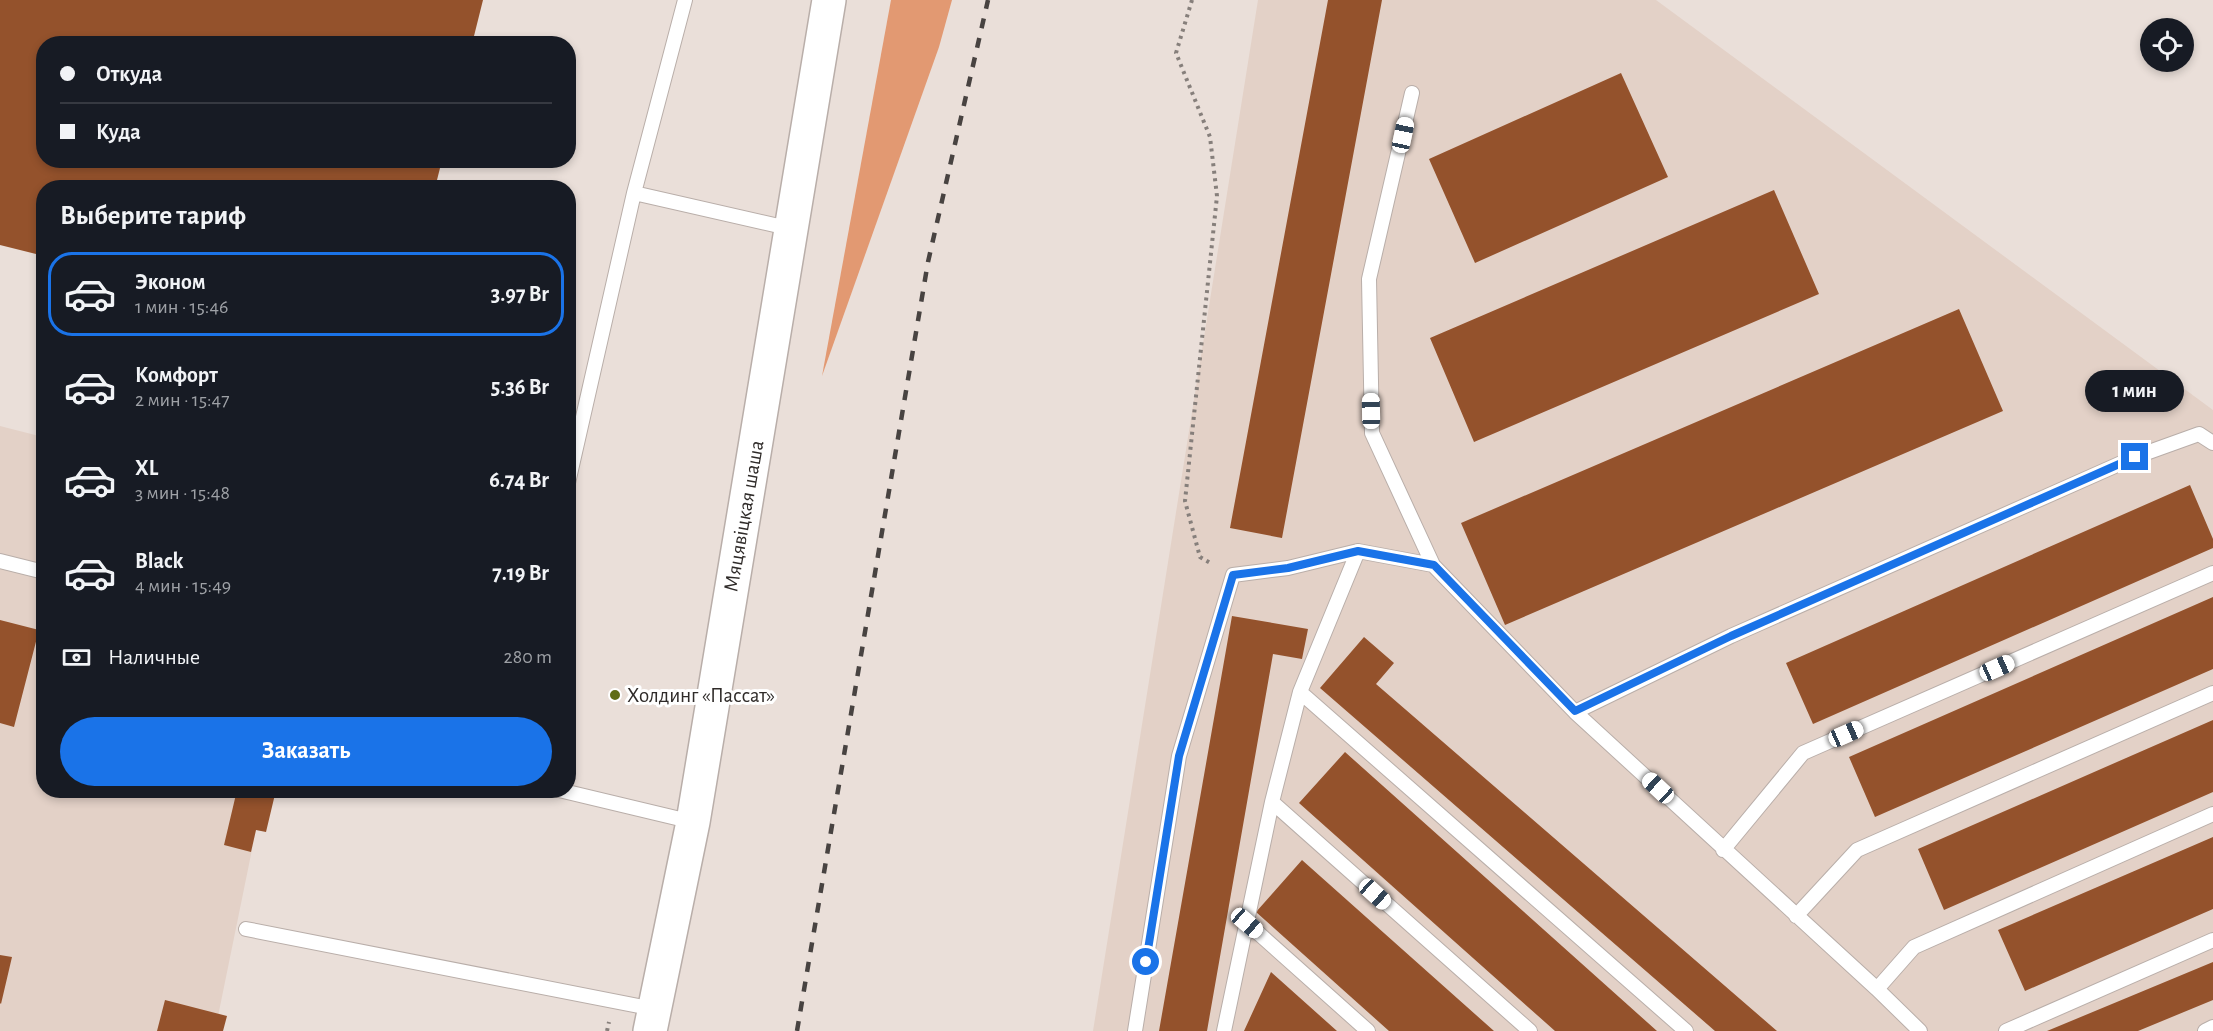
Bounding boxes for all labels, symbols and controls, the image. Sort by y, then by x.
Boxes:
map controls [2140,18,2194,72]
button: locate [2140,18,2194,72]
text: Откуда [96,63,162,85]
car [1390,116,1416,154]
text: Куда [96,121,141,143]
text: Выберите тариф [60,202,246,229]
icon: car [63,267,117,321]
text: Эконом [135,271,206,293]
text: 3.97 Br [491,283,549,305]
text: 1 мин · 15:46 [135,297,228,317]
icon: car [63,360,117,414]
text: Комфорт [135,364,218,386]
callout: 1 мин [2086,370,2184,412]
text: 5.36 Br [491,376,549,398]
text: 1 мин [2112,381,2157,401]
text: 2 мин · 15:47 [135,390,230,410]
car [1362,393,1380,429]
street label: Мяцявіцкая шаша [720,438,768,593]
route end [2121,443,2148,470]
icon: car [63,453,117,507]
text: XL [135,457,158,479]
text: 6.74 Br [489,469,549,491]
text: 3 мин · 15:48 [135,483,230,503]
icon: car [63,546,117,600]
text: Black [135,550,183,572]
text: 7.19 Br [492,562,549,584]
text: 4 мин · 15:49 [135,576,231,596]
icon: cash [60,641,93,674]
text: Наличные [108,646,200,668]
text: 280 m [504,647,552,667]
car [1977,652,2017,684]
place label: Холдинг «Пассат» [627,685,775,706]
marker: Холдинг «Пассат» [608,688,622,702]
button: Заказать [60,717,552,786]
car [1826,718,1866,750]
car [1639,769,1677,807]
car [1356,875,1394,913]
car [1228,904,1266,942]
route start [1132,948,1159,975]

